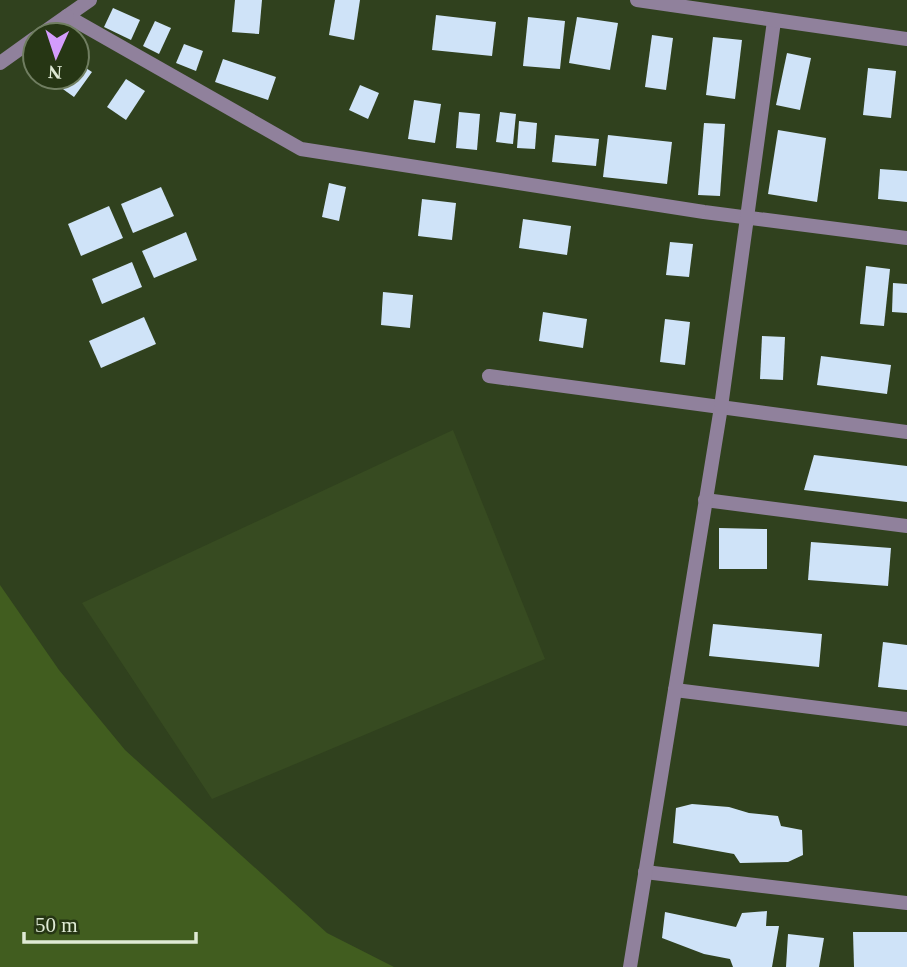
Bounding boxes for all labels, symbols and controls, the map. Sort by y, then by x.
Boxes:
north arrow [21,21,91,91]
text: N [47,62,63,83]
scale bar [24,900,196,944]
text: 50 m [35,913,78,937]

